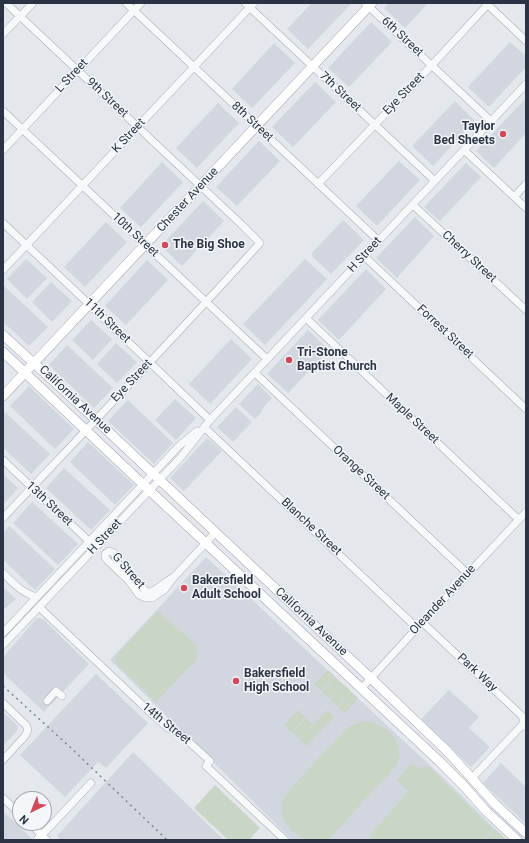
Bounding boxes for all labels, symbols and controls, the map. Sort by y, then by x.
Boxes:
street label: 6th Street [378,14,426,60]
street label: L Street [53,56,91,96]
street label: 7th Street [316,69,364,115]
street label: Eye Street [380,70,428,118]
street label: 9th Street [83,75,131,121]
street label: 8th Street [228,99,276,145]
street label: K Street [109,116,149,156]
place label: Taylor Bed Sheets [434,120,495,148]
marker: Taylor Bed Sheets [498,129,508,139]
street label: Chester Avenue [154,165,222,235]
street label: 10th Street [109,210,161,260]
street label: Cherry Street [439,228,499,286]
street label: H Street [345,234,385,276]
place label: The Big Shoe [173,238,245,252]
marker: The Big Shoe [160,240,170,250]
street label: 11th Street [81,295,133,347]
street label: Forrest Street [414,302,476,362]
place label: Tri-Stone Baptist Church [297,346,377,374]
marker: Tri-Stone Baptist Church [284,355,294,365]
street label: Eye Street [109,357,155,405]
street label: California Avenue [36,363,114,437]
street label: Maple Street [382,391,442,447]
street label: Orange Street [329,443,393,503]
street label: 13th Street [23,479,75,529]
street label: Blanche Street [278,495,344,559]
street label: H Street [85,516,125,558]
street label: G Street [109,550,147,592]
street label: Oleander Avenue [407,562,479,638]
place label: Bakersfield Adult School [192,574,261,602]
marker: Bakersfield Adult School [179,583,189,593]
street label: California Avenue [272,585,350,659]
street label: Park Way [454,651,500,695]
place label: Bakersfield High School [244,667,309,695]
marker: Bakersfield High School [231,676,241,686]
street label: 14th Street [139,700,193,748]
north arrow [12,791,52,831]
text: N [17,812,31,827]

